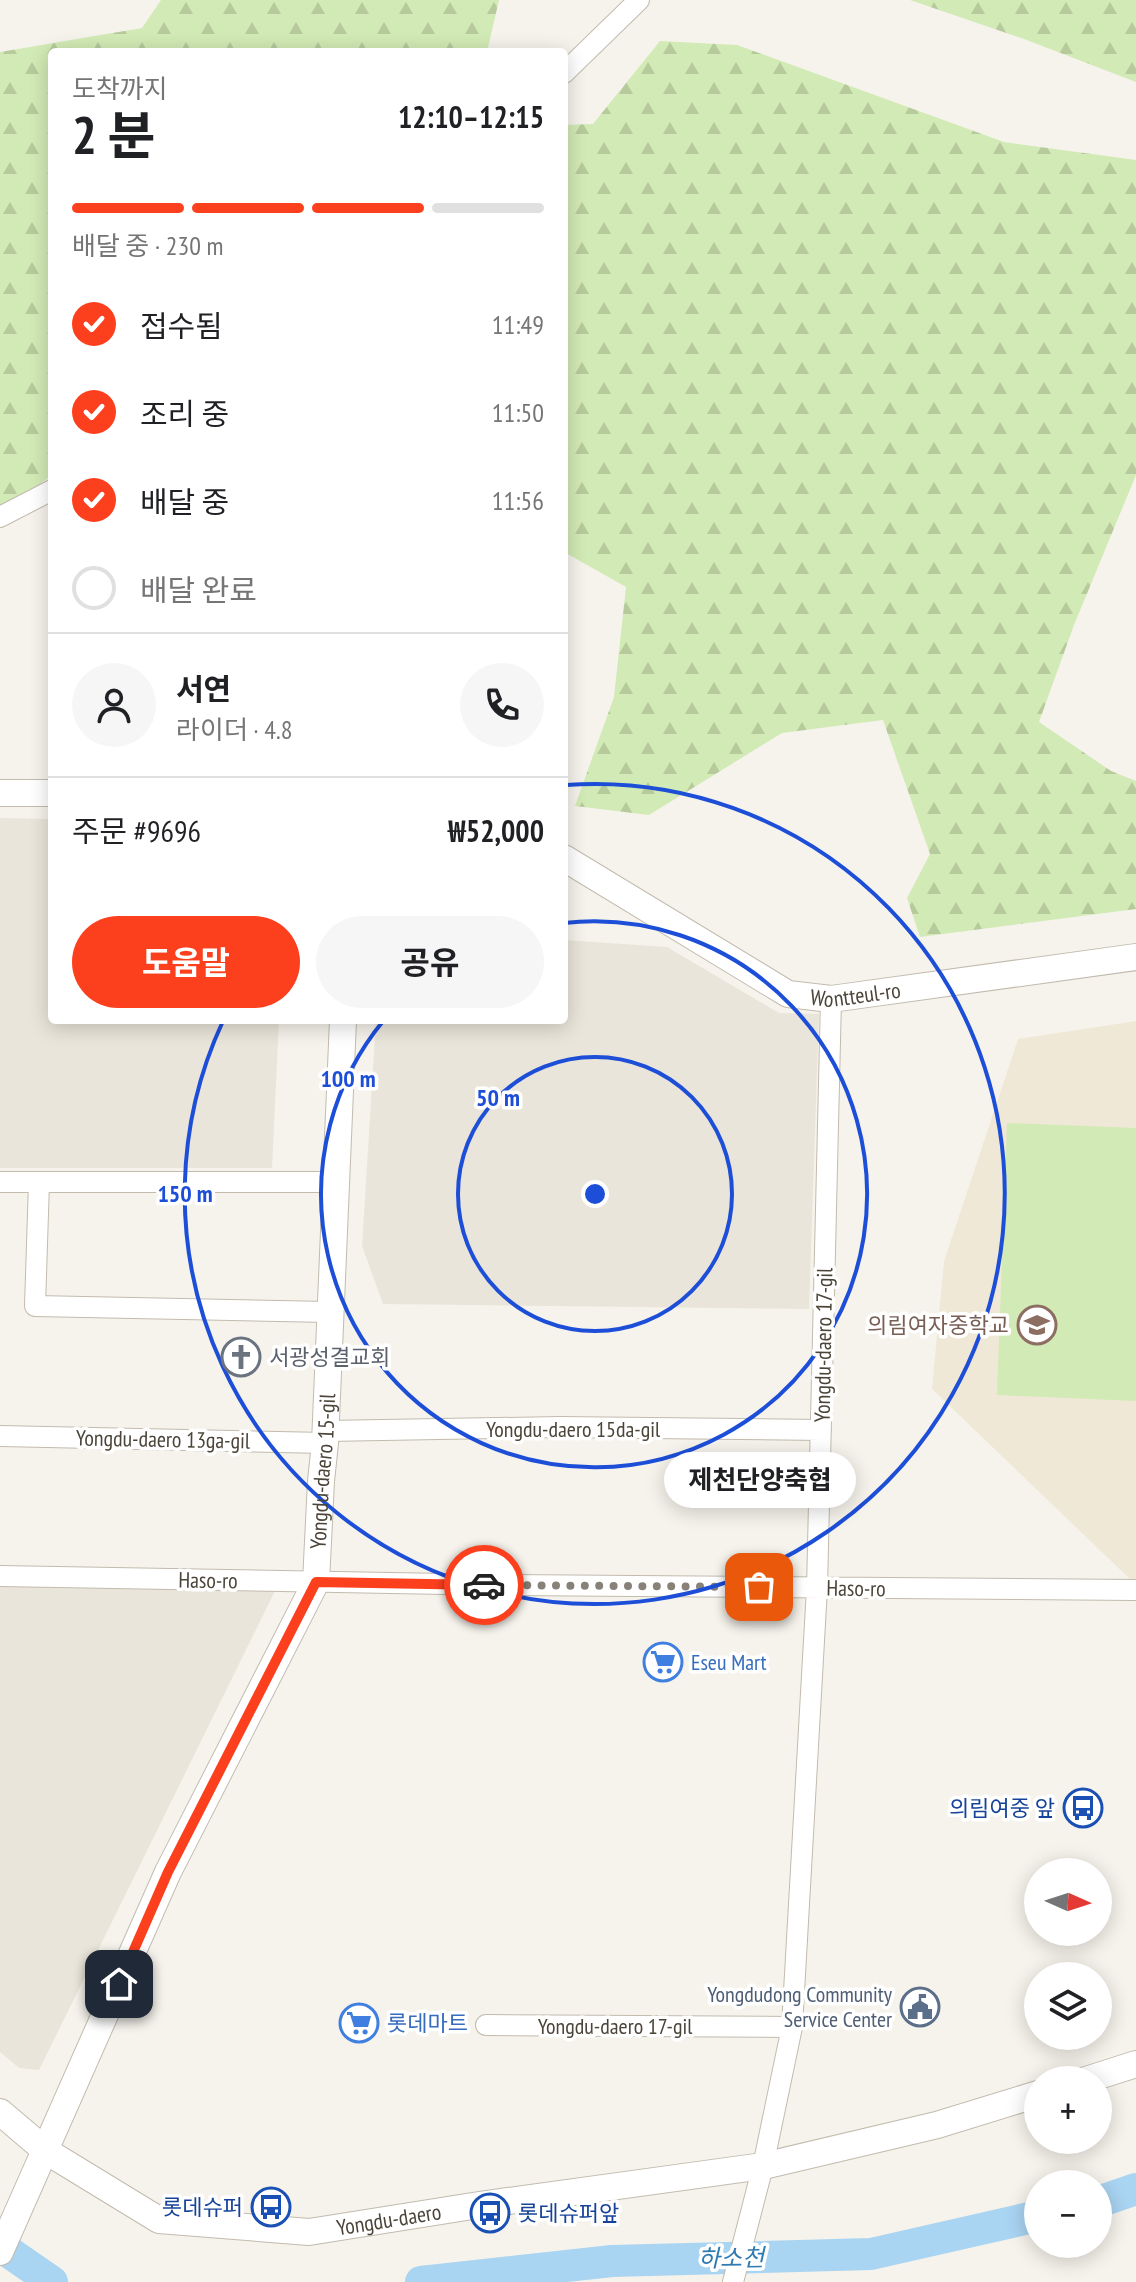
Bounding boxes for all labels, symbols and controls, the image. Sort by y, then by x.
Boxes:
text: 도착까지 [72,72,168,105]
text: 12:10–12:15 [398,97,544,136]
text: 2 분 [72,101,155,168]
text: 배달 중 · 230 m [72,229,223,262]
icon: check [72,302,116,346]
text: 접수됨 [140,306,223,345]
text: 11:49 [492,308,544,341]
icon: check [72,390,116,434]
text: 조리 중 [140,394,229,433]
text: 11:50 [492,396,544,429]
icon: check [72,478,116,522]
text: 배달 중 [140,482,229,521]
text: 11:56 [492,484,544,517]
text: 배달 완료 [140,570,257,609]
button: person [72,663,156,747]
button: phone [460,663,544,747]
text: 서연 [176,669,231,708]
text: 라이더 · 4.8 [176,713,292,746]
text: 주문 #9696 [72,811,201,850]
text: ₩52,000 [448,811,544,850]
button: 도움말 [72,916,300,1008]
button: 공유 [316,916,544,1008]
street label: Wontteul-ro [809,976,902,1013]
text: 100 m [320,1063,376,1094]
text: 50 m [476,1082,520,1113]
text: 150 m [157,1178,213,1209]
centre of rings [581,1180,609,1208]
street label: Yongdu-daero 17-gil [808,1267,838,1423]
school or university icon: 의림여자중학교 [1016,1304,1058,1346]
place label: 의림여자중학교 [867,1311,1009,1339]
church icon: 서광성결교회 [220,1336,262,1378]
place label: 서광성결교회 [269,1343,390,1371]
street label: Yongdu-daero 15-gil [304,1392,341,1550]
street label: Yongdu-daero 15da-gil [486,1415,661,1443]
street label: Yongdu-daero 13ga-gil [76,1423,251,1455]
callout: 제천단양축협 [663,1451,855,1507]
text: 제천단양축협 [688,1463,832,1496]
courier [444,1545,524,1625]
pin [725,1553,793,1621]
icon: car [462,1563,506,1607]
street label: Haso-ro [178,1565,238,1595]
icon: bag [737,1565,781,1609]
street label: Haso-ro [826,1573,886,1603]
supermarket icon: Eseu Mart [642,1641,684,1683]
place label: Eseu Mart [691,1648,767,1676]
bus stop icon: 의림여중 앞 [1062,1787,1104,1829]
place label: 의림여중 앞 [949,1794,1055,1822]
north arrow [1024,1858,1112,1946]
map controls [1024,1858,1112,2258]
pin [85,1950,153,2018]
icon: home [97,1962,141,2006]
button: layers [1024,1962,1112,2050]
place label: Yongdudong Community Service Center [707,1980,893,2033]
public building icon: Yongdudong Community Service Center [899,1986,941,2028]
supermarket icon: 롯데마트 [338,2002,380,2044]
place label: 롯데마트 [387,2009,468,2037]
street label: Yongdu-daero 17-gil [538,2012,693,2040]
button: + [1024,2066,1112,2154]
button: − [1024,2170,1112,2258]
bus stop icon: 롯데슈퍼 [250,2186,292,2228]
bus stop icon: 롯데슈퍼앞 [469,2192,511,2234]
place label: 롯데슈퍼 [162,2193,243,2221]
street label: Yongdu-daero [334,2197,443,2241]
place label: 롯데슈퍼앞 [518,2199,619,2227]
water label: 하소천 [698,2242,767,2274]

